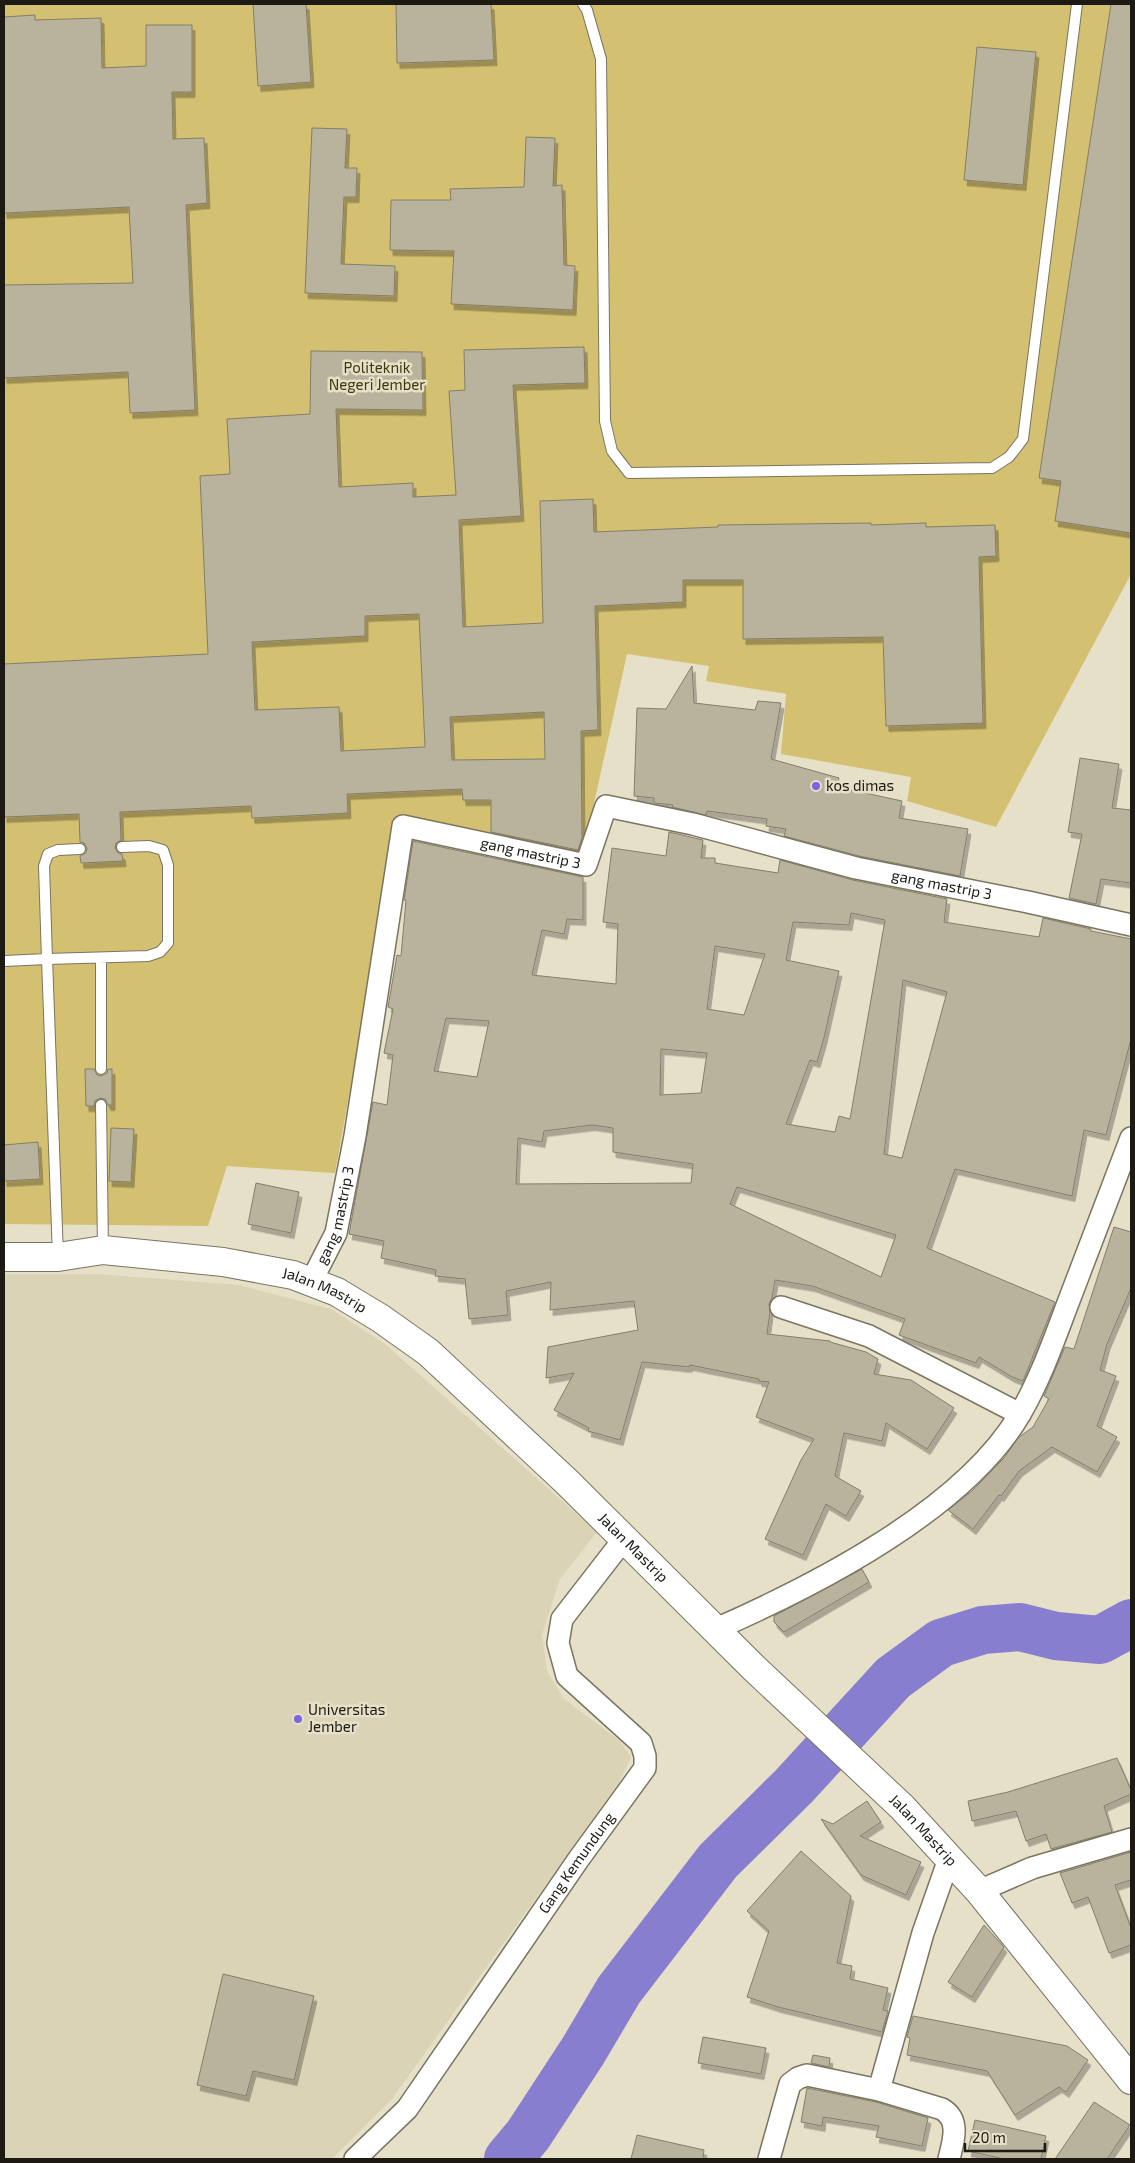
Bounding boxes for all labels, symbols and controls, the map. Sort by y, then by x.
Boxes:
park label: Politeknik Negeri Jember [329,358,425,393]
place label: kos dimas [826,776,894,794]
marker: kos dimas [810,780,822,792]
street label: gang mastrip 3 [479,833,582,872]
street label: gang mastrip 3 [890,865,994,903]
street label: gang mastrip 3 [312,1164,357,1267]
street label: Jalan Mastrip [281,1263,371,1316]
street label: Jalan Mastrip [595,1508,672,1586]
place label: Universitas Jember [308,1700,385,1735]
marker: Universitas Jember [292,1713,304,1725]
street label: Jalan Mastrip [886,1790,961,1869]
street label: Gang Kemundung [534,1808,618,1916]
scale bar [965,2120,1045,2152]
text: 20 m [972,2128,1006,2146]

